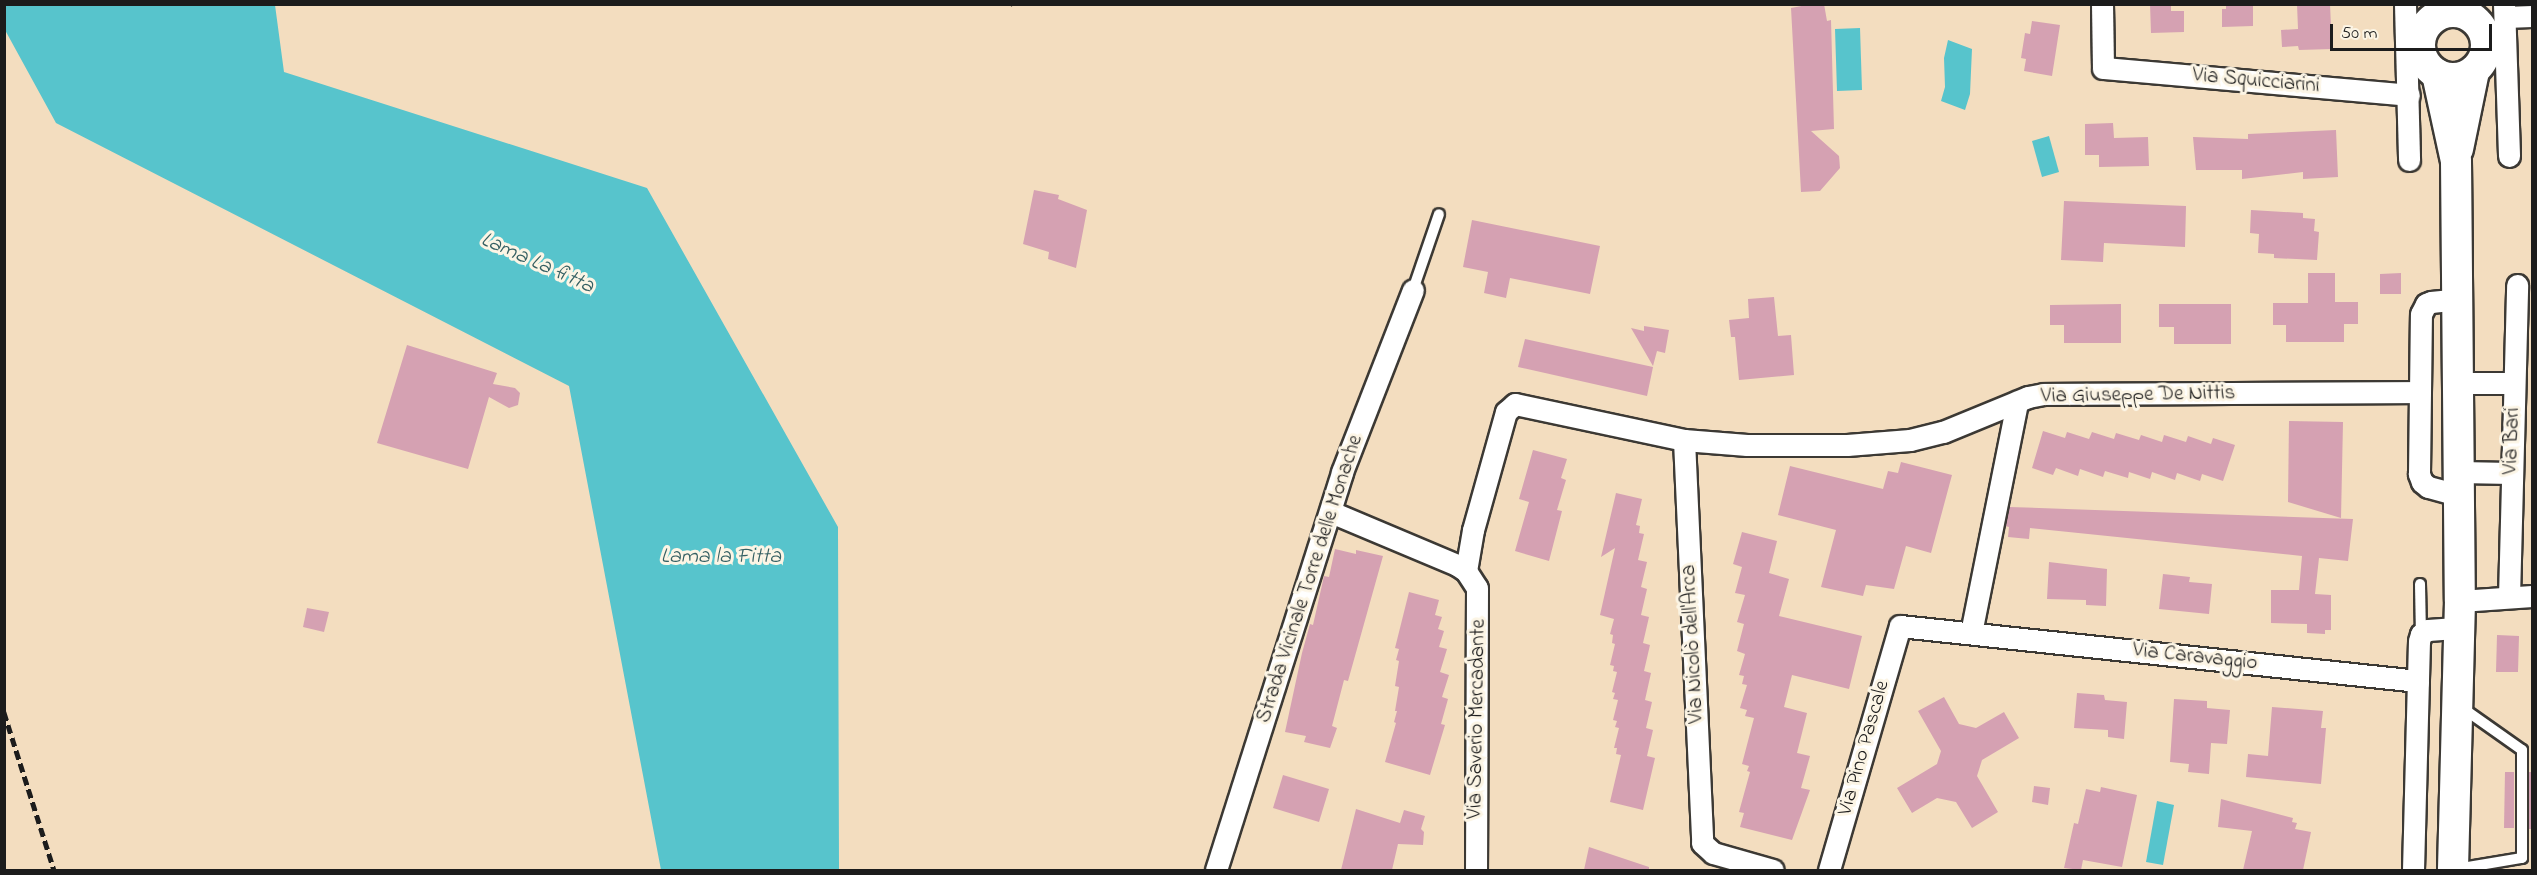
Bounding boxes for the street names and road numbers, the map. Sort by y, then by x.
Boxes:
street label: Via Squicciarini [2191,63,2321,99]
street label: Via Giuseppe De Nittis [2041,381,2235,409]
street label: Via Bari [2498,407,2526,475]
street label: Strada Vicinale Torre delle Monache [1251,432,1369,726]
street label: Via Nicolò dell'Arca [1676,564,1710,724]
street label: Via Saverio Mercadante [1463,619,1491,819]
street label: Via Caravaggio [2131,638,2259,676]
street label: Via Pino Pascale [1833,678,1895,818]

